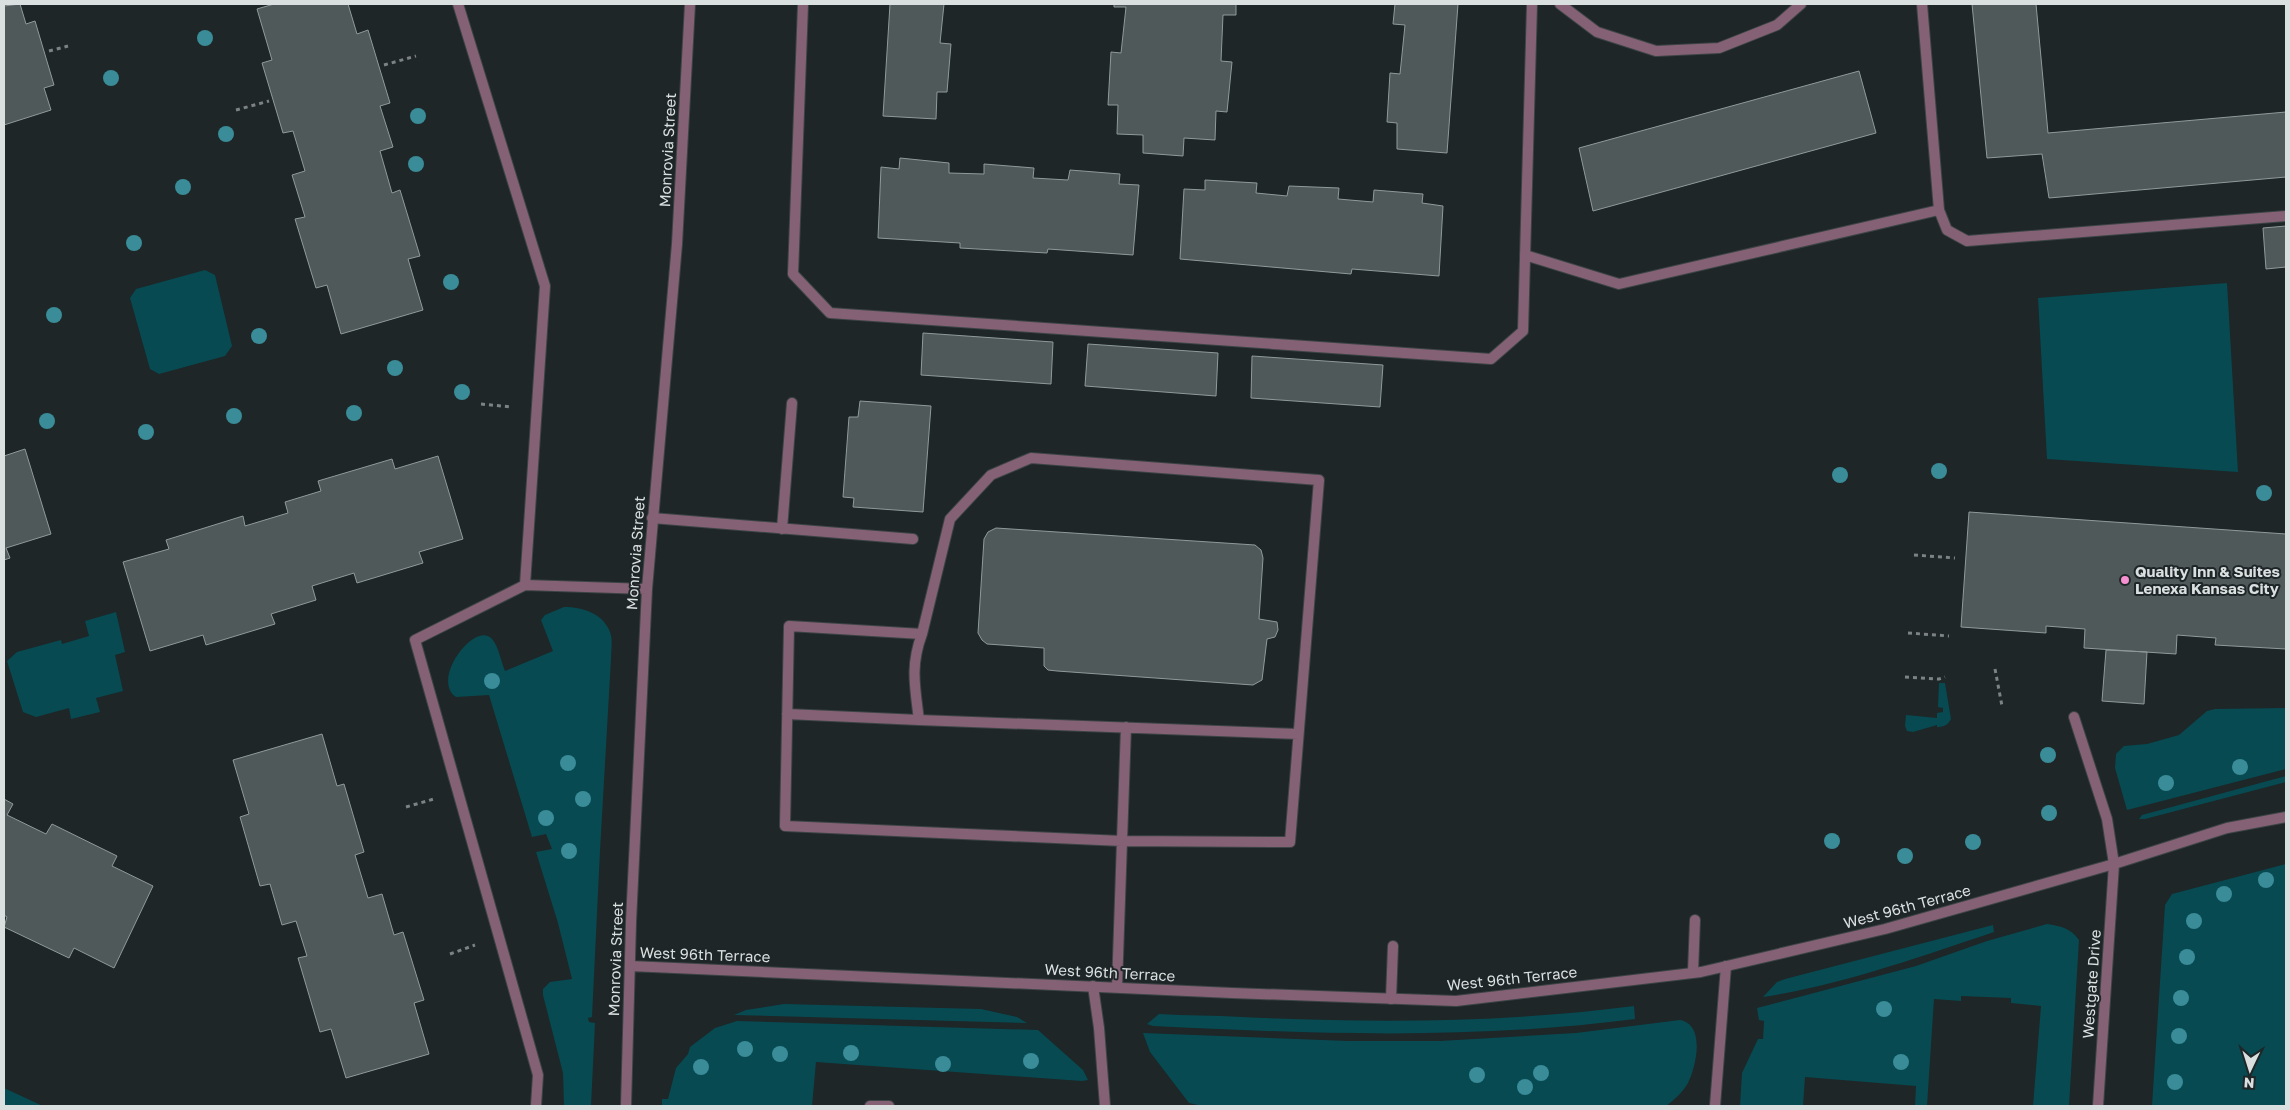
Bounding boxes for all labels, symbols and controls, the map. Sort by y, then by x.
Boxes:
street label: Monrovia Street [655,92,679,208]
street label: Monrovia Street [622,495,648,611]
place label: Quality Inn & Suites Lenexa Kansas City [2135,562,2280,597]
marker: Quality Inn & Suites Lenexa Kansas City [2119,574,2131,586]
street label: West 96th Terrace [1841,880,1973,932]
street label: Monrovia Street [604,901,626,1017]
street label: Westgate Drive [2078,928,2104,1039]
street label: West 96th Terrace [639,943,771,965]
street label: West 96th Terrace [1044,960,1176,984]
street label: West 96th Terrace [1446,962,1578,994]
north arrow [2225,1045,2275,1095]
text: N [2243,1075,2255,1092]

